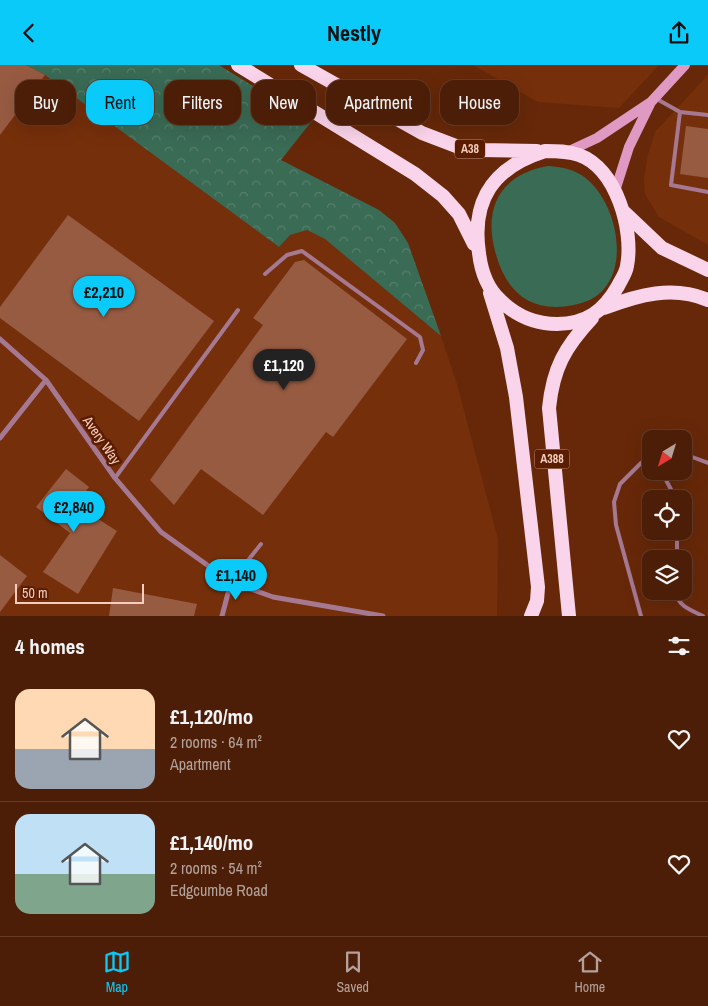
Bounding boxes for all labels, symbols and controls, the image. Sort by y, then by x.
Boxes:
text: Nestly [327,18,381,48]
icon: back [15,19,43,47]
icon: share [665,19,693,47]
chip: Buy [15,80,76,125]
chip: Rent [86,80,154,125]
chip: Filters [164,80,241,125]
chip: New [251,80,316,125]
chip: Apartment [326,80,430,125]
chip: House [440,80,519,125]
road number: A38 [455,139,485,159]
pin: £2,210 [63,275,145,318]
text: £2,210 [84,281,124,303]
pin: £1,120 [243,349,325,391]
text: £1,120 [264,354,304,376]
street label: Avery Way [78,412,125,468]
north arrow [642,430,692,480]
map controls [642,430,692,600]
road number: A388 [534,449,570,469]
button: locate [642,490,692,540]
pin: £2,840 [33,491,115,533]
text: £2,840 [54,496,94,518]
button: layers [642,550,692,600]
pin: £1,140 [195,559,277,601]
text: £1,140 [216,564,256,586]
scale bar [15,581,144,604]
text: 50 m [22,584,48,602]
text: 4 homes [15,632,85,661]
icon: filters [665,632,693,660]
text: £1,120/mo [170,702,253,731]
icon: home [55,709,115,769]
icon: heart [665,725,693,753]
text: 2 rooms · 64 m² [170,731,262,753]
text: Apartment [170,753,231,775]
text: £1,140/mo [170,828,253,857]
icon: home [55,834,115,894]
icon: heart [665,850,693,878]
text: 2 rooms · 54 m² [170,857,262,879]
text: Edgcumbe Road [170,879,268,901]
tab: Map [103,948,131,996]
tab: Saved [336,948,369,996]
tab: Home [575,948,605,996]

